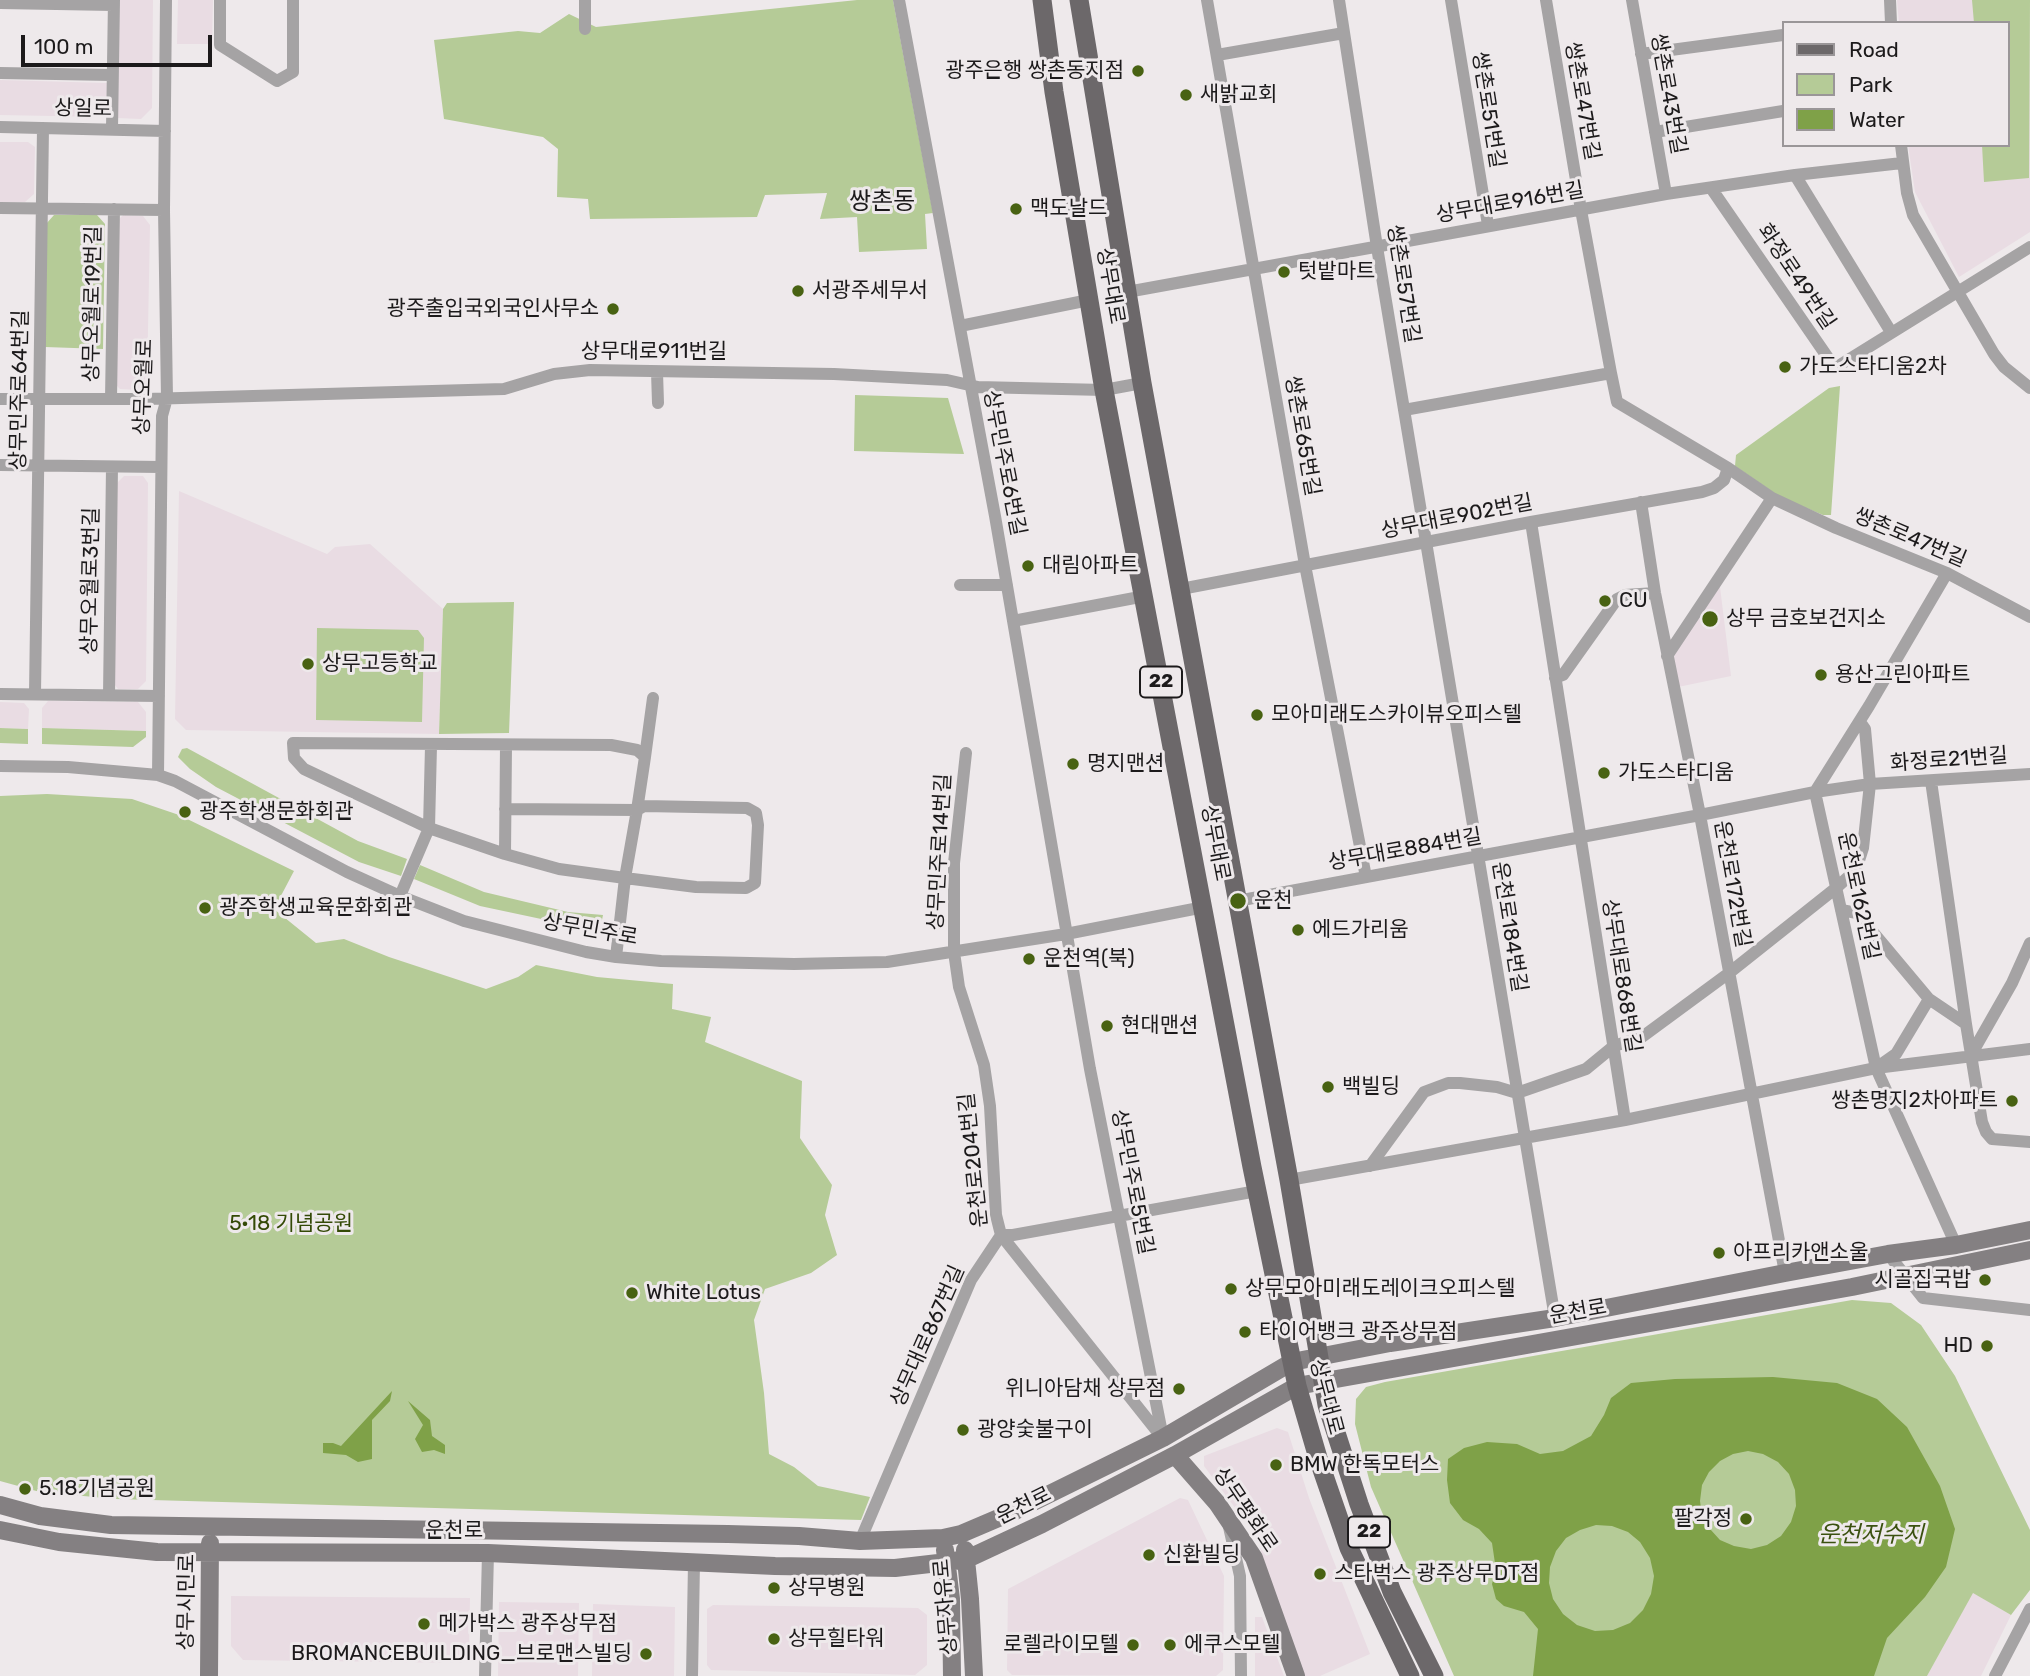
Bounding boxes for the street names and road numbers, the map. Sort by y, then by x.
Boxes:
street label: 쌍촌로43번길 [1645,32,1691,156]
street label: 쌍촌로47번길 [1559,40,1605,162]
street label: 쌍촌로51번길 [1466,50,1510,170]
street label: 상일로 [54,96,112,122]
street label: 상무대로916번길 [1434,178,1586,228]
street label: 화정로49번길 [1751,219,1841,335]
street label: 쌍촌로57번길 [1381,223,1425,345]
street label: 상무오월로19번길 [79,225,107,383]
street label: 상무대로 [1091,246,1129,326]
street label: 상무민주로64번길 [6,309,34,471]
street label: 상무오월로 [130,338,158,436]
street label: 상무대로911번길 [581,339,727,365]
street label: 쌍촌로65번길 [1279,374,1325,498]
street label: 상무민주로6번길 [978,388,1030,538]
street label: 상무대로902번길 [1379,490,1535,544]
street label: 쌍촌로47번길 [1850,503,1970,573]
street label: 상무오월로3번길 [77,507,105,655]
road number: 22 [1140,666,1182,698]
street label: 화정로21번길 [1889,743,2009,777]
street label: 상무민주로14번길 [923,773,957,931]
street label: 상무대로 [1195,803,1235,883]
street label: 운천로172번길 [1708,818,1756,950]
street label: 상무대로884번길 [1326,824,1484,876]
street label: 운천로162번길 [1832,830,1884,962]
street label: 운천로184번길 [1486,860,1532,994]
street label: 상무대로868번길 [1596,897,1646,1055]
street label: 상무민주로 [540,909,640,951]
street label: 운천로204번길 [954,1091,994,1229]
street label: 상무민주로5번길 [1106,1107,1158,1257]
street label: 상무대로867번길 [886,1261,970,1411]
street label: 운천로 [1547,1295,1609,1329]
street label: 상무대로 [1304,1356,1348,1438]
street label: 상무평화로 [1208,1463,1282,1557]
street label: 운천로 [992,1482,1056,1530]
road number: 22 [1348,1516,1390,1548]
street label: 운천로 [425,1518,483,1544]
street label: 상무시민로 [174,1553,200,1651]
street label: 상무자유로 [929,1558,963,1656]

